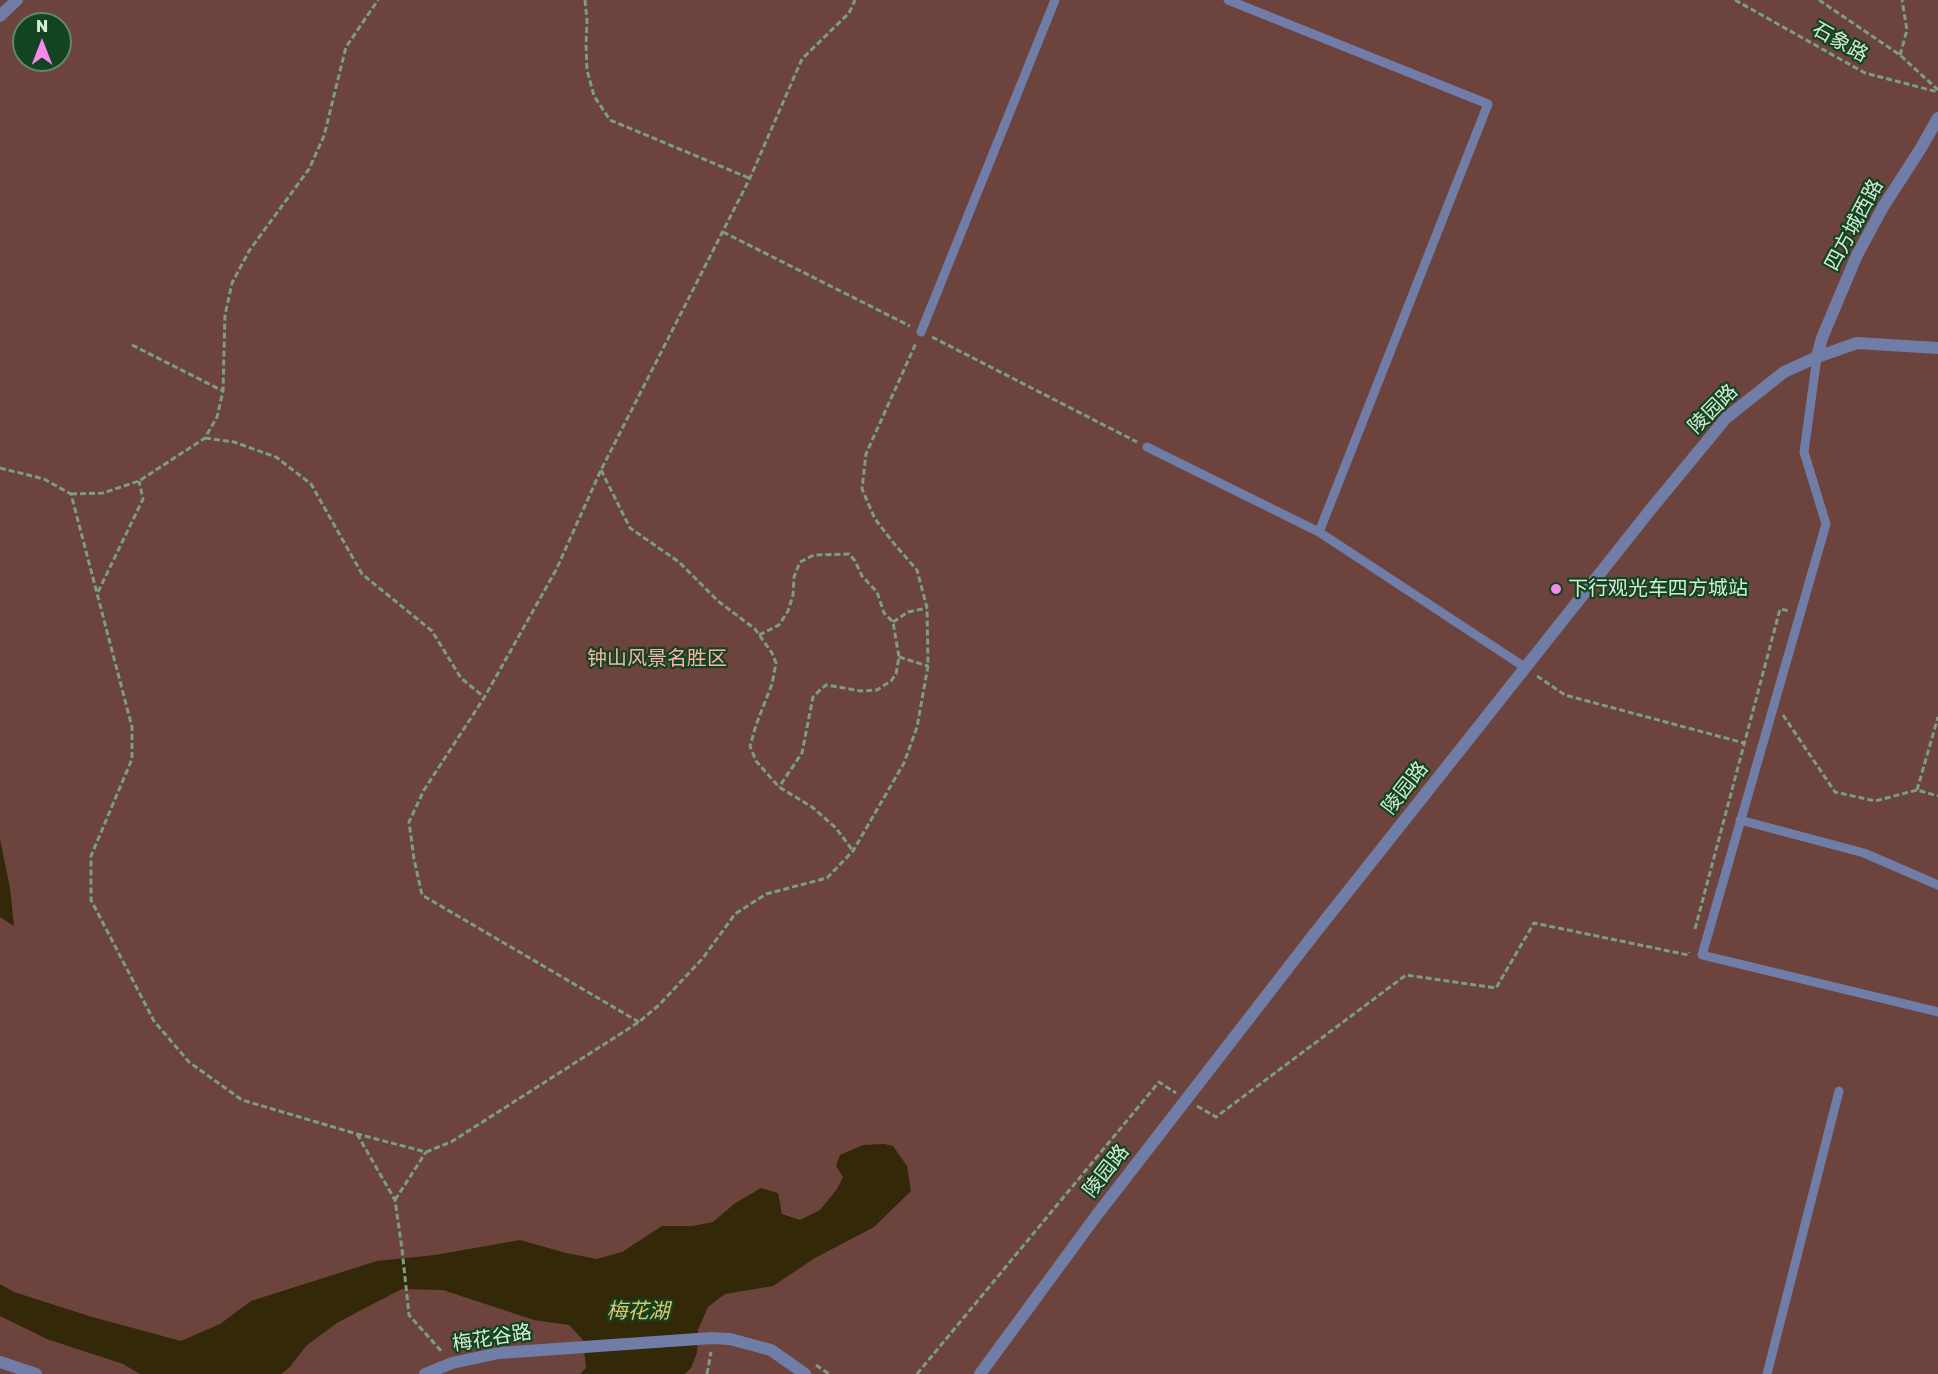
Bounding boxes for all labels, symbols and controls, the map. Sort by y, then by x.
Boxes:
north arrow [12,12,72,72]
text: N [36,16,48,36]
street label: 石象路 [1808,17,1872,67]
street label: 四方城西路 [1820,175,1888,275]
street label: 陵园路 [1683,379,1743,439]
place label: 下行观光车四方城站 [1568,577,1748,601]
marker: 下行观光车四方城站 [1549,582,1563,596]
park label: 钟山风景名胜区 [587,647,727,671]
street label: 陵园路 [1377,757,1433,819]
street label: 陵园路 [1078,1140,1134,1202]
water label: 梅花湖 [607,1298,669,1324]
street label: 梅花谷路 [451,1320,533,1356]

